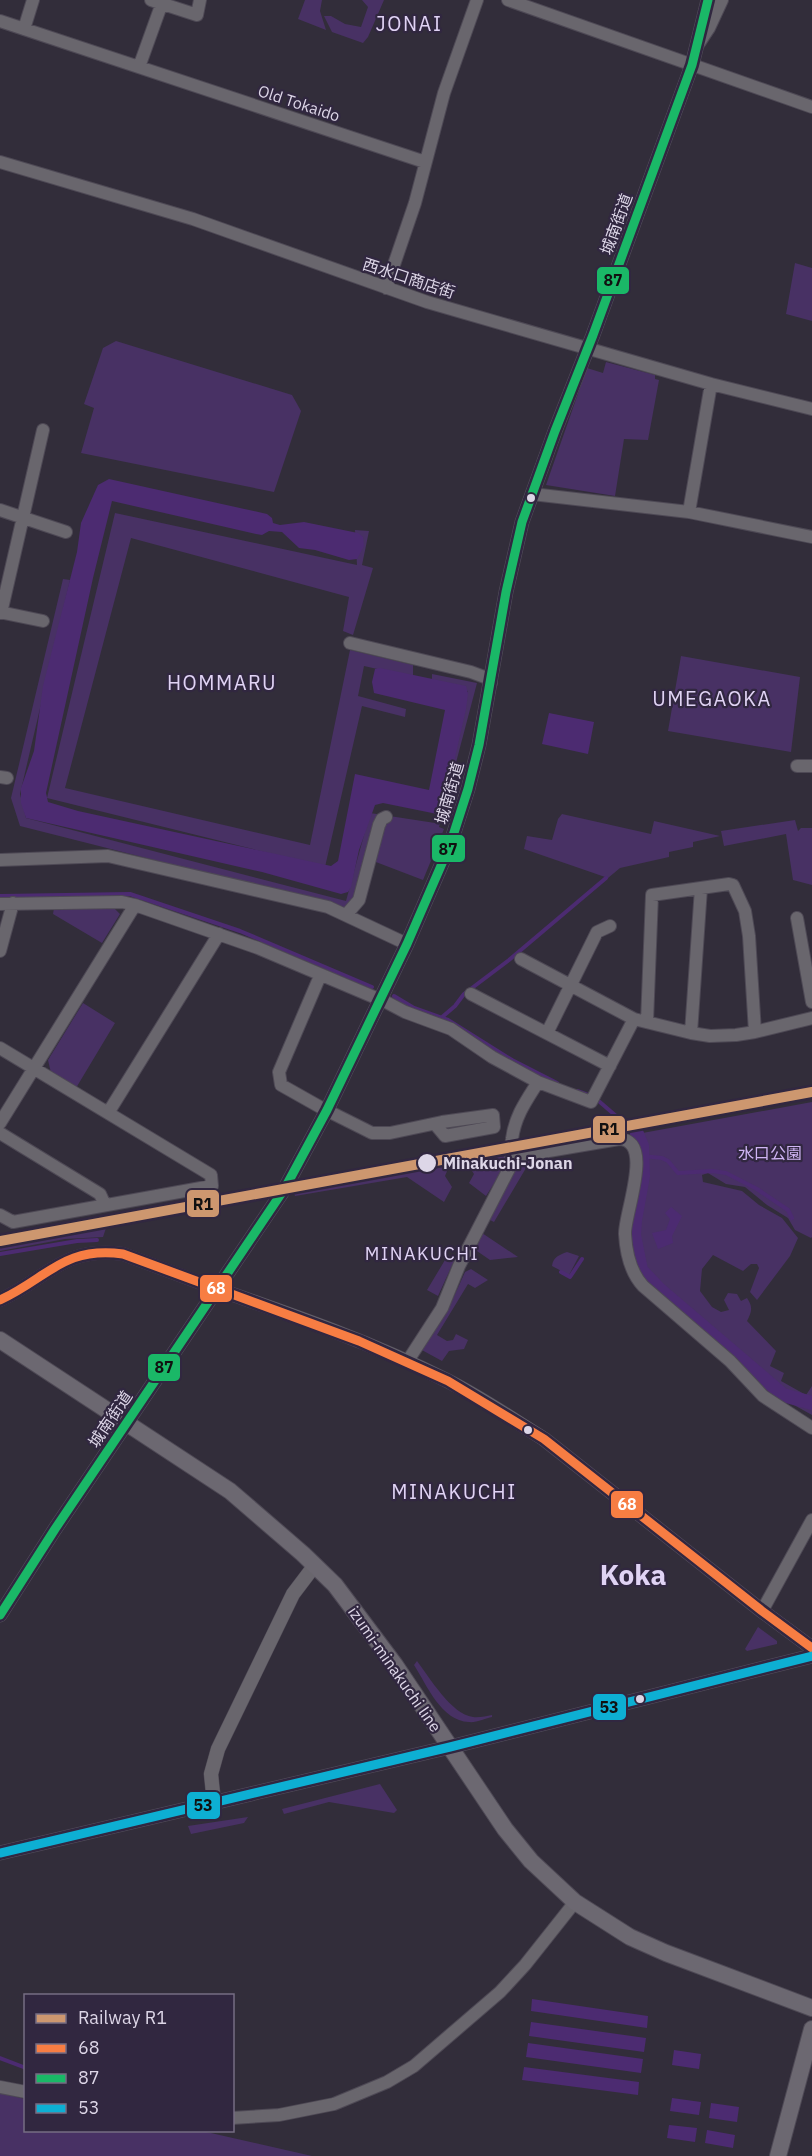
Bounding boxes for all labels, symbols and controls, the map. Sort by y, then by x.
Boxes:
district label: JONAI [376,10,442,37]
street label: Old Tokaido [256,80,343,126]
street label: 城南街道 [596,191,636,257]
street label: 西水口商店街 [360,254,458,302]
line badge: 87 [596,266,630,295]
text: 87 [603,270,623,290]
unlabelled marker [525,492,537,504]
district label: HOMMARU [167,669,277,696]
district label: UMEGAOKA [652,685,772,712]
street label: 城南街道 [431,759,467,827]
line badge: 87 [431,834,466,863]
text: 87 [438,839,458,859]
line badge: R1 [592,1115,626,1144]
text: R1 [599,1119,620,1139]
park label: 水口公園 [738,1143,802,1163]
marker: Minakuchi-Jonan [416,1152,438,1174]
place label: Minakuchi-Jonan [443,1153,573,1173]
line badge: R1 [186,1189,220,1218]
text: R1 [193,1194,214,1214]
district label: MINAKUCHI [365,1242,479,1265]
line badge: 68 [199,1274,233,1303]
text: 68 [206,1278,226,1298]
line badge: 87 [147,1353,181,1382]
text: 87 [154,1357,174,1377]
street label: 城南街道 [84,1387,136,1451]
unlabelled marker [522,1424,534,1436]
district label: MINAKUCHI [391,1478,517,1505]
line badge: 68 [610,1490,644,1519]
text: 68 [617,1494,637,1514]
district label: Koka [600,1556,666,1593]
street label: izumi-minakuchi line [344,1602,446,1736]
line badge: 53 [592,1693,627,1721]
unlabelled marker [634,1693,646,1705]
text: 53 [599,1697,619,1717]
line badge: 53 [186,1791,221,1820]
text: 53 [193,1795,213,1815]
legend [24,1994,234,2132]
text: Railway R1 [78,2006,167,2029]
text: 68 [78,2036,100,2059]
text: 87 [78,2066,100,2089]
text: 53 [78,2096,100,2119]

